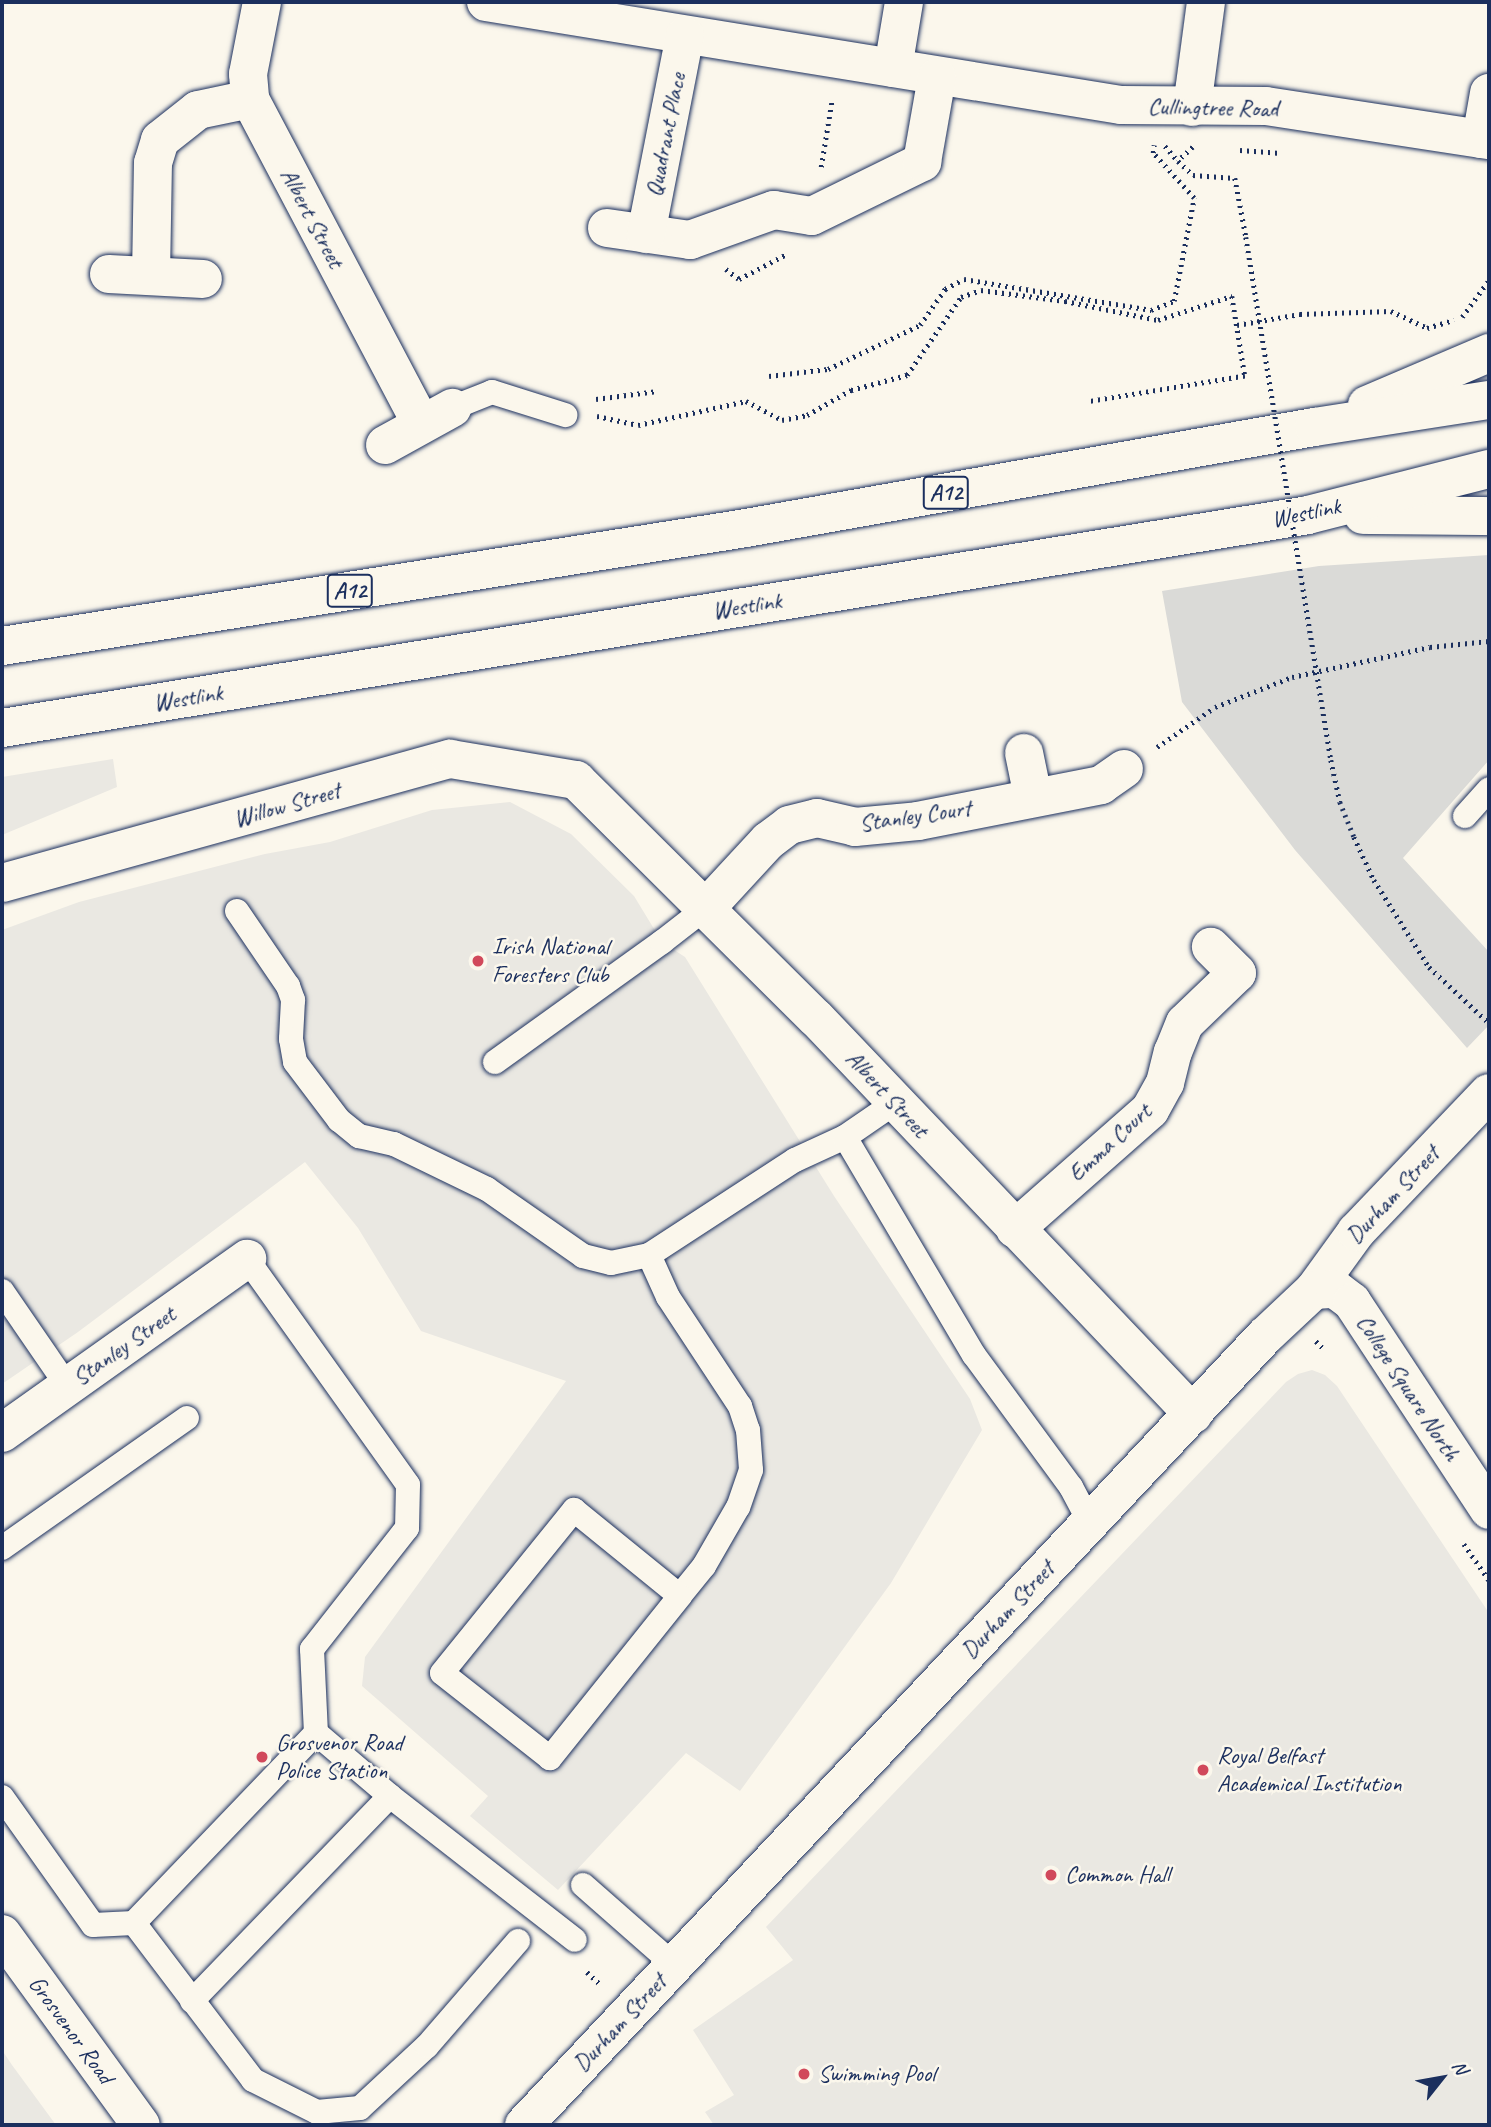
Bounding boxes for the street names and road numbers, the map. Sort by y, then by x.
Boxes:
street label: Quadrant Place [640,71,692,199]
street label: Cullingtree Road [1148,92,1278,124]
street label: Albert Street [274,163,350,273]
road number: A12 [922,474,970,512]
street label: Westlink [1269,492,1343,534]
road number: A12 [326,572,374,610]
street label: Westlink [710,586,784,626]
street label: Westlink [151,678,225,718]
street label: Willow Street [230,776,344,834]
street label: Stanley Court [857,794,973,838]
street label: Albert Street [839,1044,935,1144]
street label: Emma Court [1063,1098,1157,1188]
street label: Durham Street [1340,1140,1446,1250]
street label: Stanley Street [67,1300,181,1392]
street label: College Square North [1350,1309,1466,1467]
street label: Durham Street [955,1555,1061,1665]
street label: Durham Street [567,1968,673,2078]
street label: Grosvenor Road [22,1970,120,2090]

